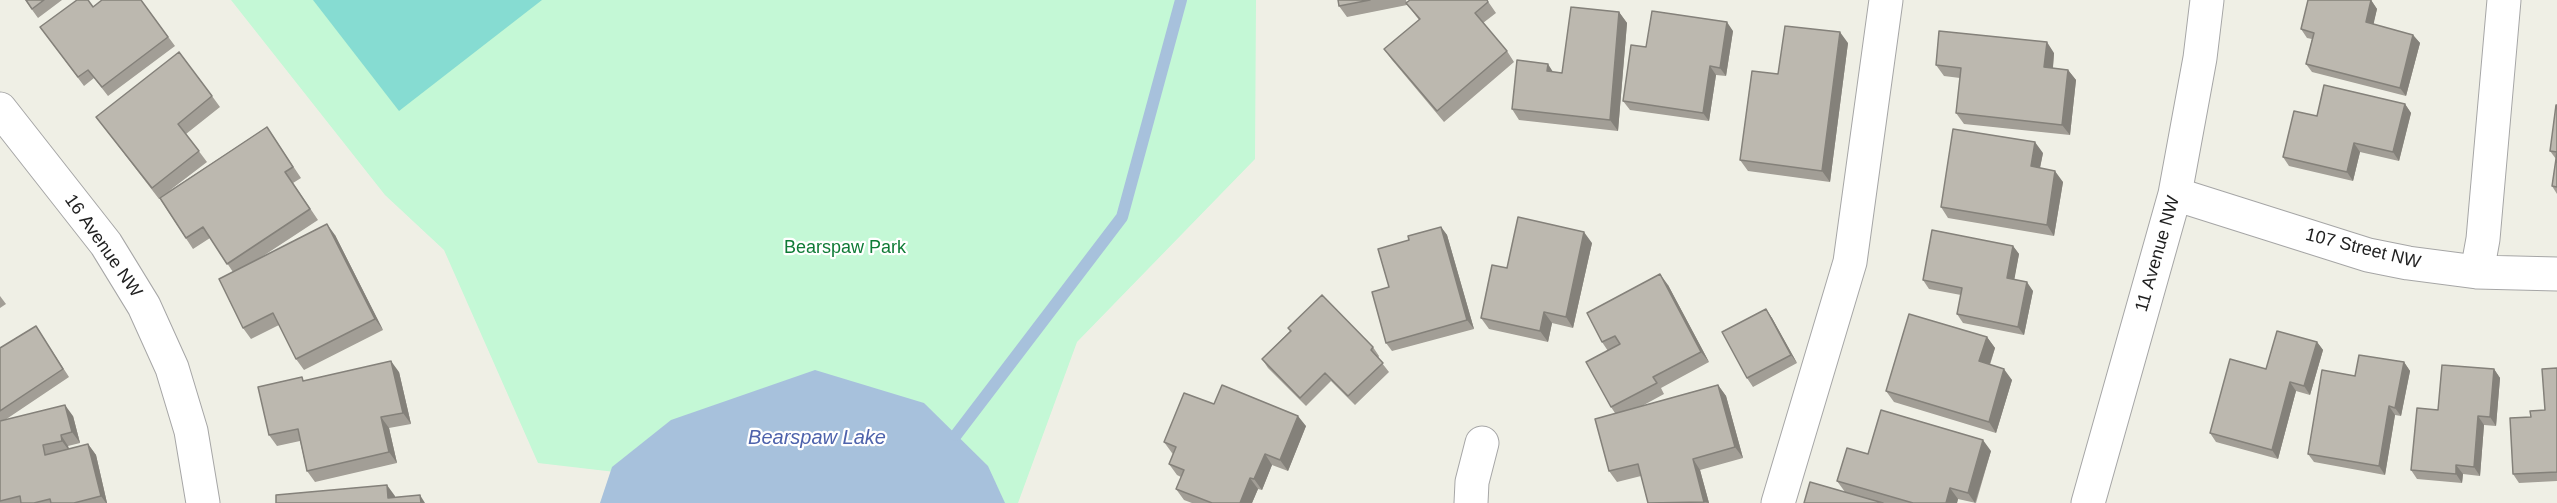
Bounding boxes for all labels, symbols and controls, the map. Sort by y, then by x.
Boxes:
street label: 16 Avenue NW [60,190,146,302]
street label: 11 Avenue NW [2131,194,2185,314]
street label: 107 Street NW [2303,224,2423,274]
park label: Bearspaw Park [784,237,906,259]
water label: Bearspaw Lake [748,426,886,450]

